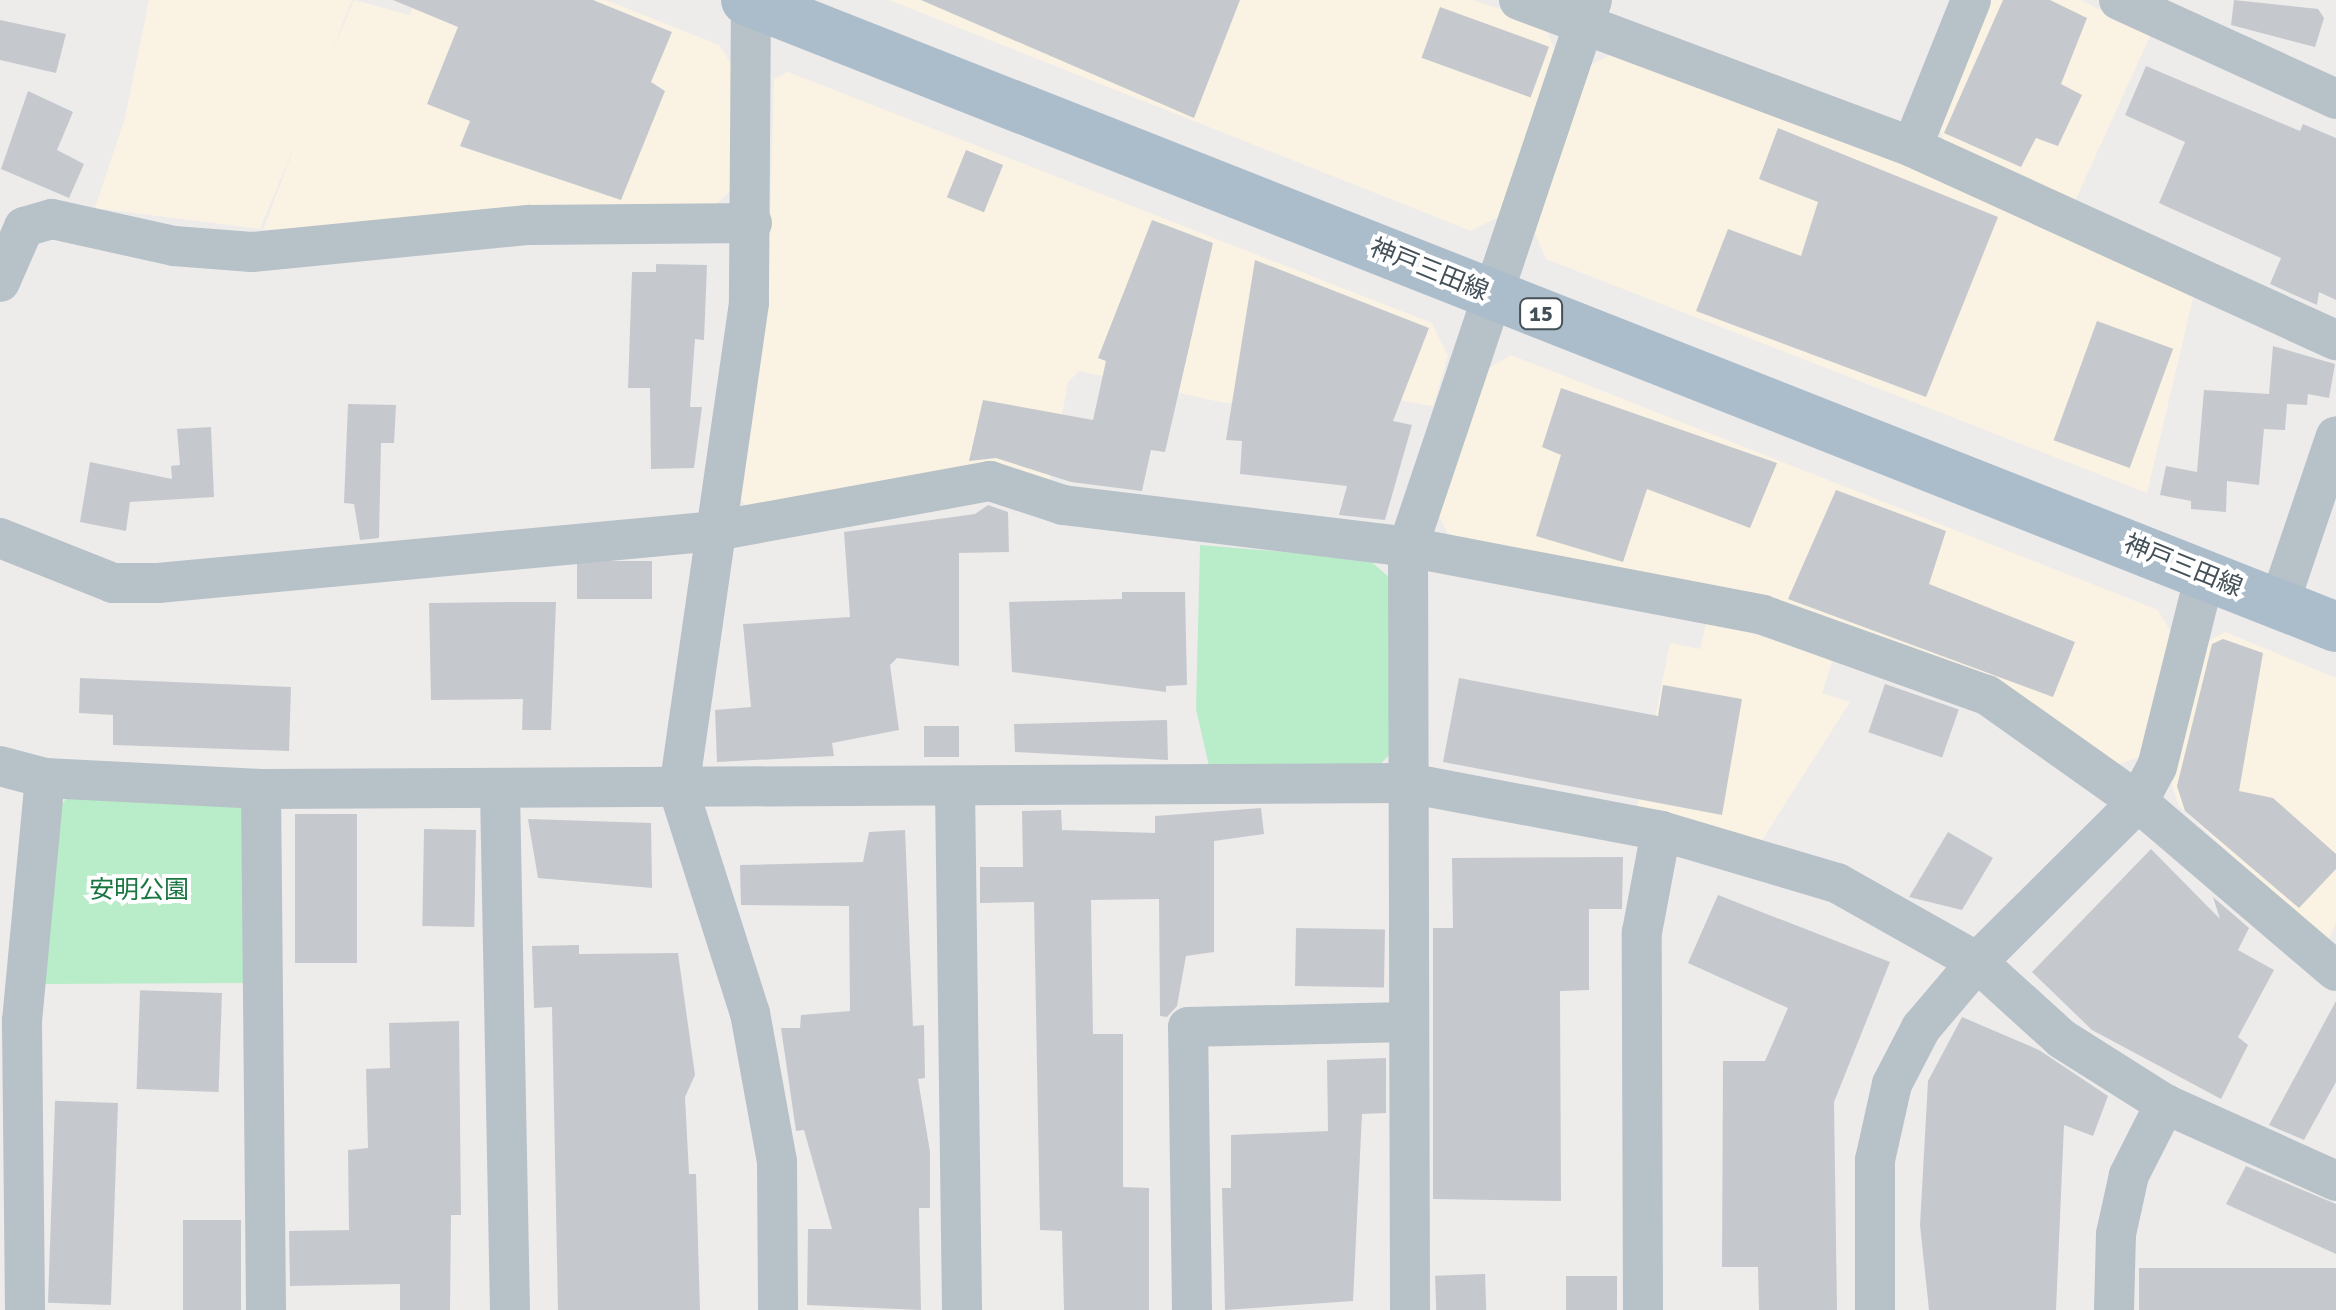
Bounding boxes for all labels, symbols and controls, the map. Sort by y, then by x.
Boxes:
street label: 神戸三田線 [1365,233,1493,307]
road number: 15 [1518,297,1564,331]
street label: 神戸三田線 [2119,529,2247,603]
park label: 安明公園 [89,875,189,905]

